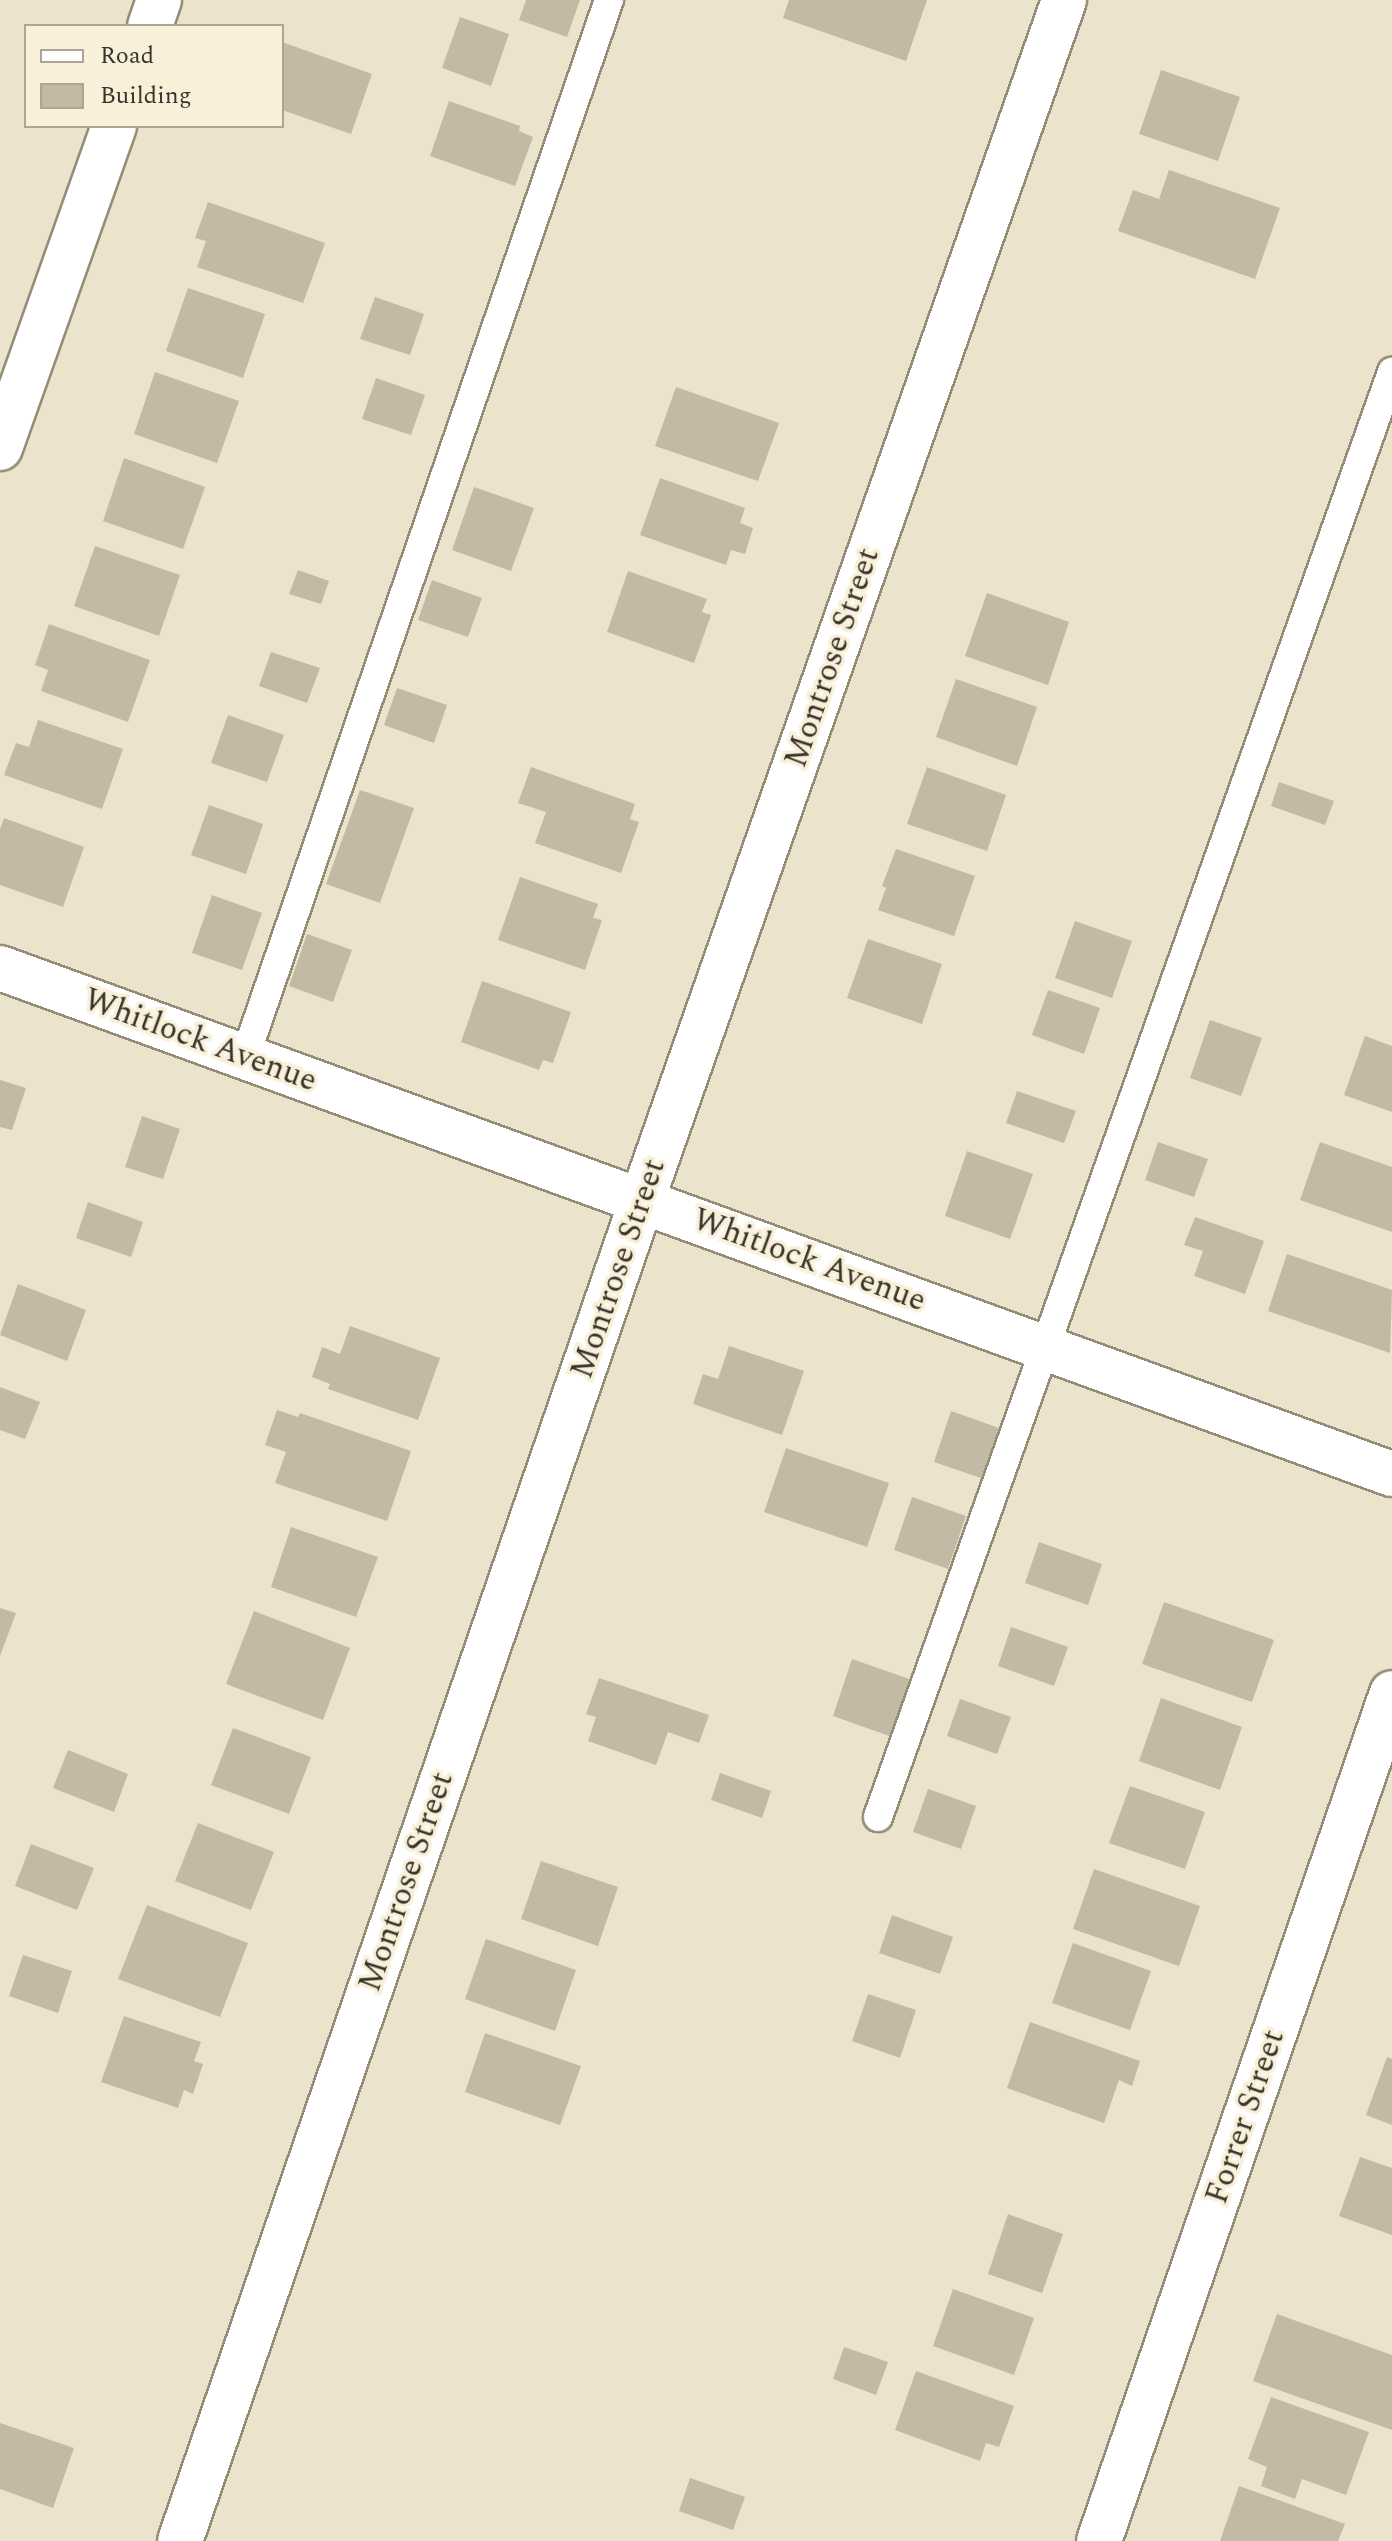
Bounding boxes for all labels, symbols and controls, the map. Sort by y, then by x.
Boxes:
legend [24,24,284,128]
text: Road [100,38,154,74]
text: Building [100,78,192,114]
street label: Montrose Street [777,543,889,773]
street label: Whitlock Avenue [78,981,322,1101]
street label: Montrose Street [563,1154,675,1384]
street label: Whitlock Avenue [687,1201,931,1321]
street label: Montrose Street [351,1767,463,1997]
street label: Forrer Street [1198,2025,1294,2209]

